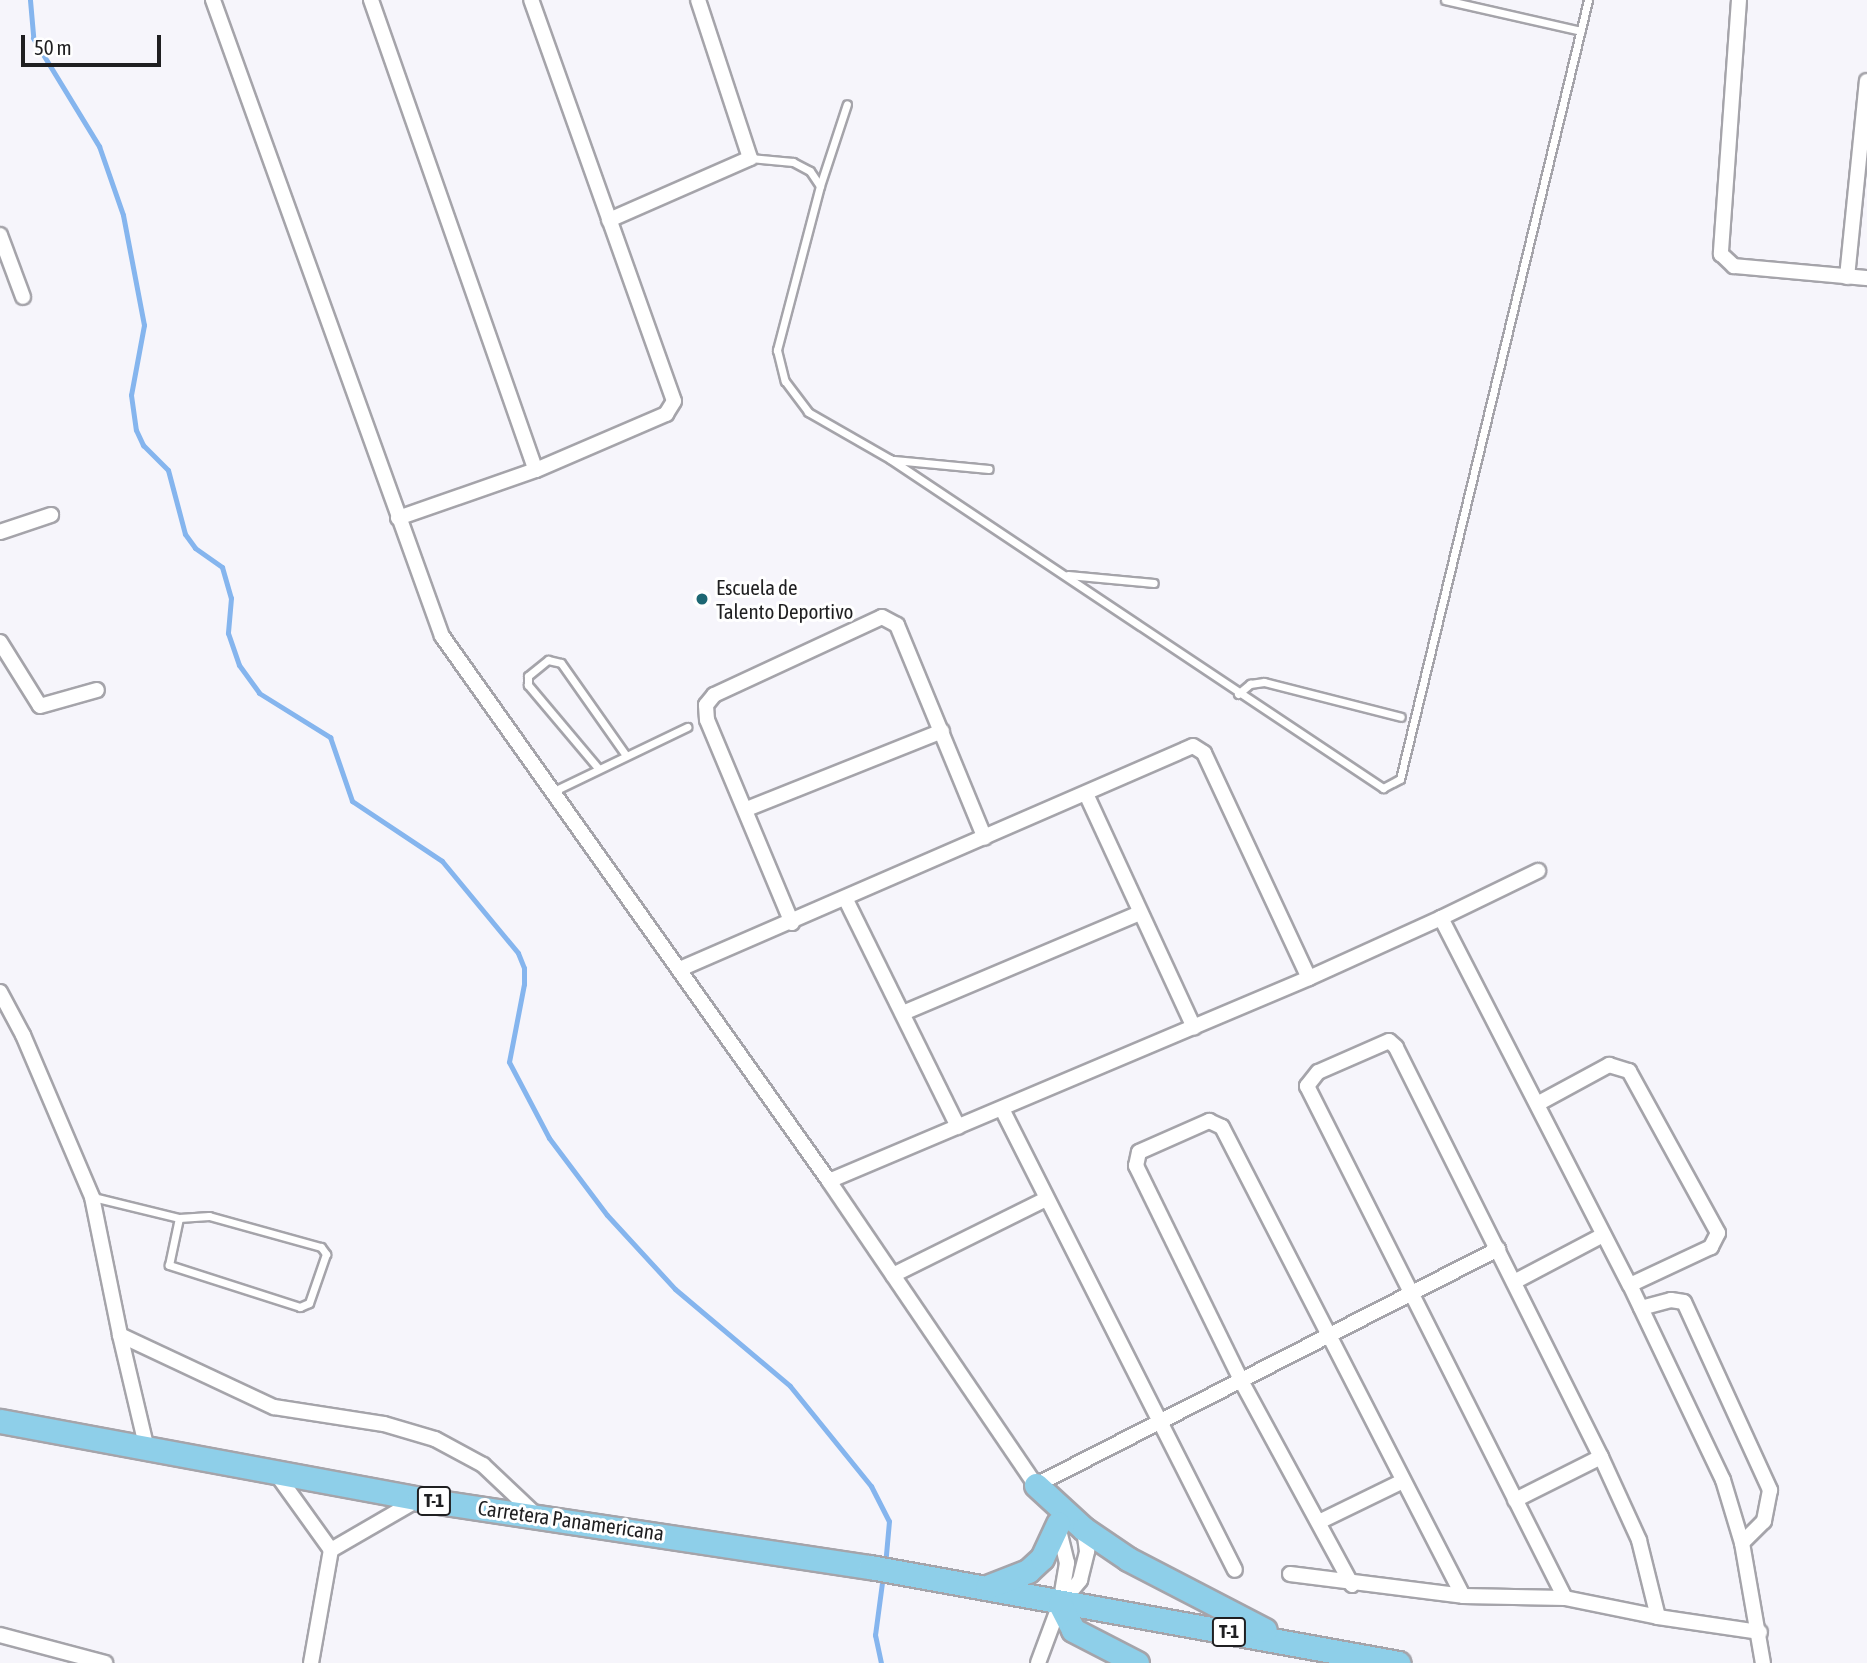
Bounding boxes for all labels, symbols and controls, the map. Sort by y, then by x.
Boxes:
scale bar [24,21,164,65]
text: 50 m [34,35,72,59]
place label: Escuela de Talento Deportivo [716,574,853,624]
marker: Escuela de Talento Deportivo [694,591,710,607]
road number: T-1 [416,1485,452,1516]
street label: Carretera Panamericana [476,1494,666,1546]
road number: T-1 [1212,1616,1246,1648]

